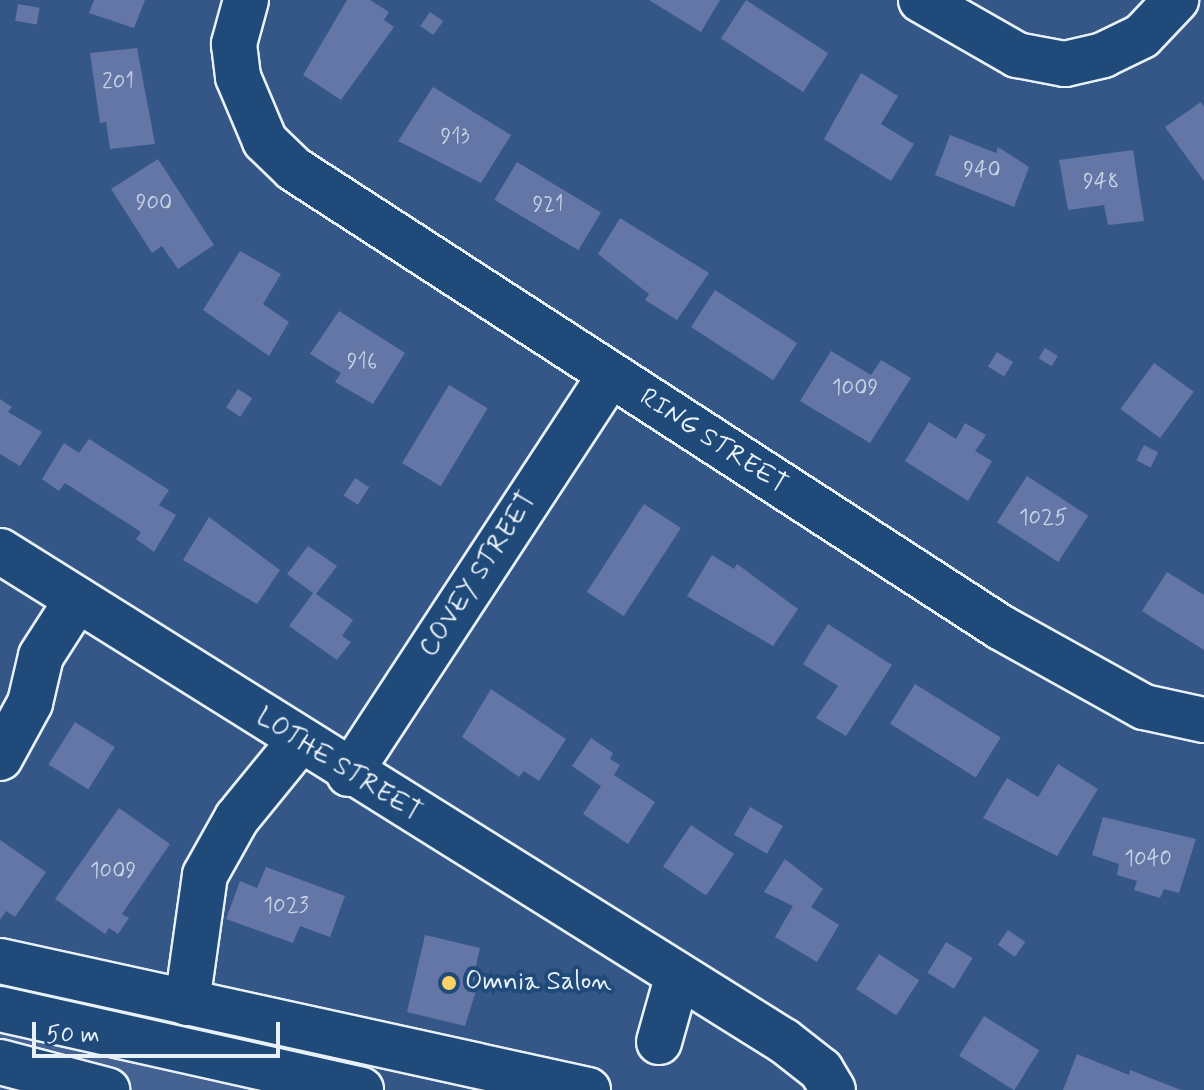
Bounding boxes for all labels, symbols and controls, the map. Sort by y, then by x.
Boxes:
house number: 201 [102,70,134,96]
house number: 913 [440,125,470,151]
house number: 940 [963,158,1001,184]
house number: 948 [1083,170,1119,196]
house number: 900 [136,191,172,217]
house number: 921 [533,193,563,219]
house number: 916 [347,350,377,376]
house number: 1009 [832,376,878,402]
street label: RING STREET [633,383,793,501]
street label: COVEY STREET [414,487,544,663]
house number: 1025 [1019,506,1067,532]
street label: LOTHE STREET [250,703,426,829]
house number: 1040 [1124,847,1172,873]
house number: 1009 [90,859,136,885]
house number: 1023 [263,894,309,920]
place label: Omnia Salon [465,967,612,999]
marker: Omnia Salon [440,974,458,992]
scale bar [36,1006,284,1056]
text: 50 m [46,1020,100,1051]

